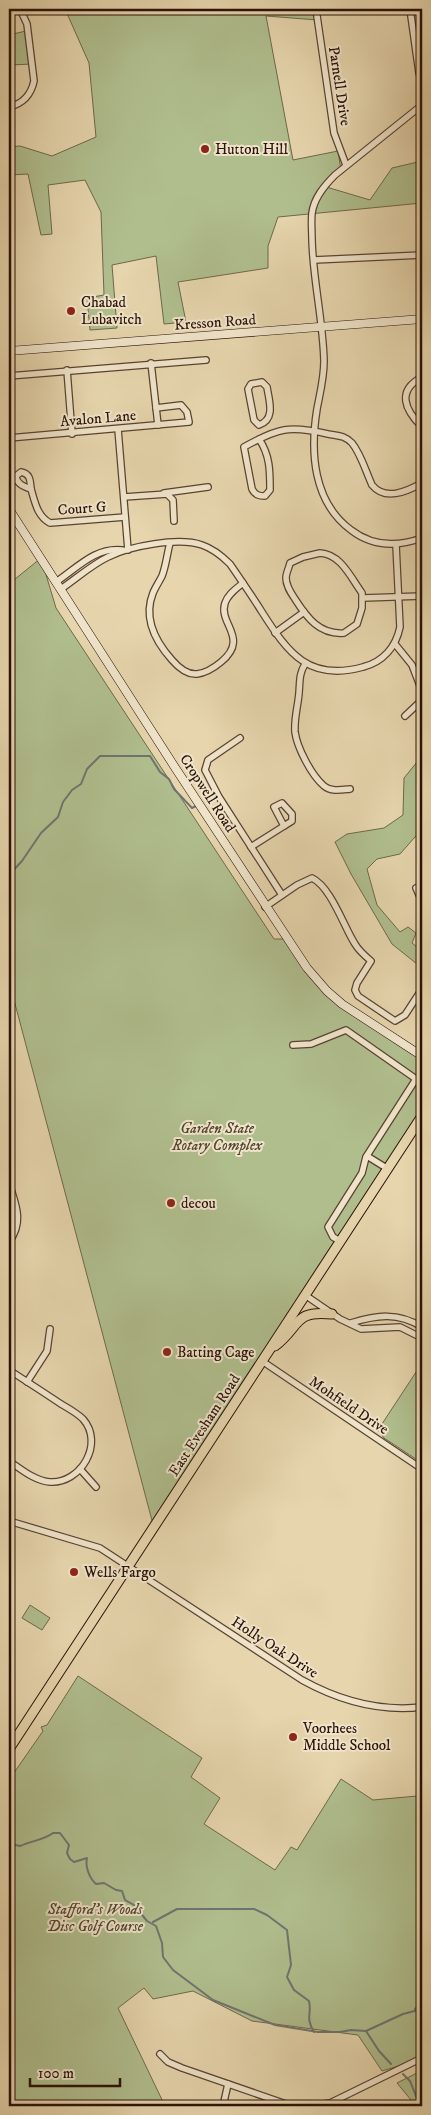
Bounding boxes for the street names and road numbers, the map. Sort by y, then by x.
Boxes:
street label: Parnell Drive [324,45,355,127]
street label: Kresson Road [174,310,257,335]
street label: Avalon Lane [59,406,137,431]
street label: Court G [57,497,107,520]
street label: Cropwell Road [175,751,240,836]
street label: East Evesham Road [164,1370,245,1480]
street label: Mohfield Drive [305,1372,392,1439]
street label: Holly Oak Drive [228,1612,322,1683]

